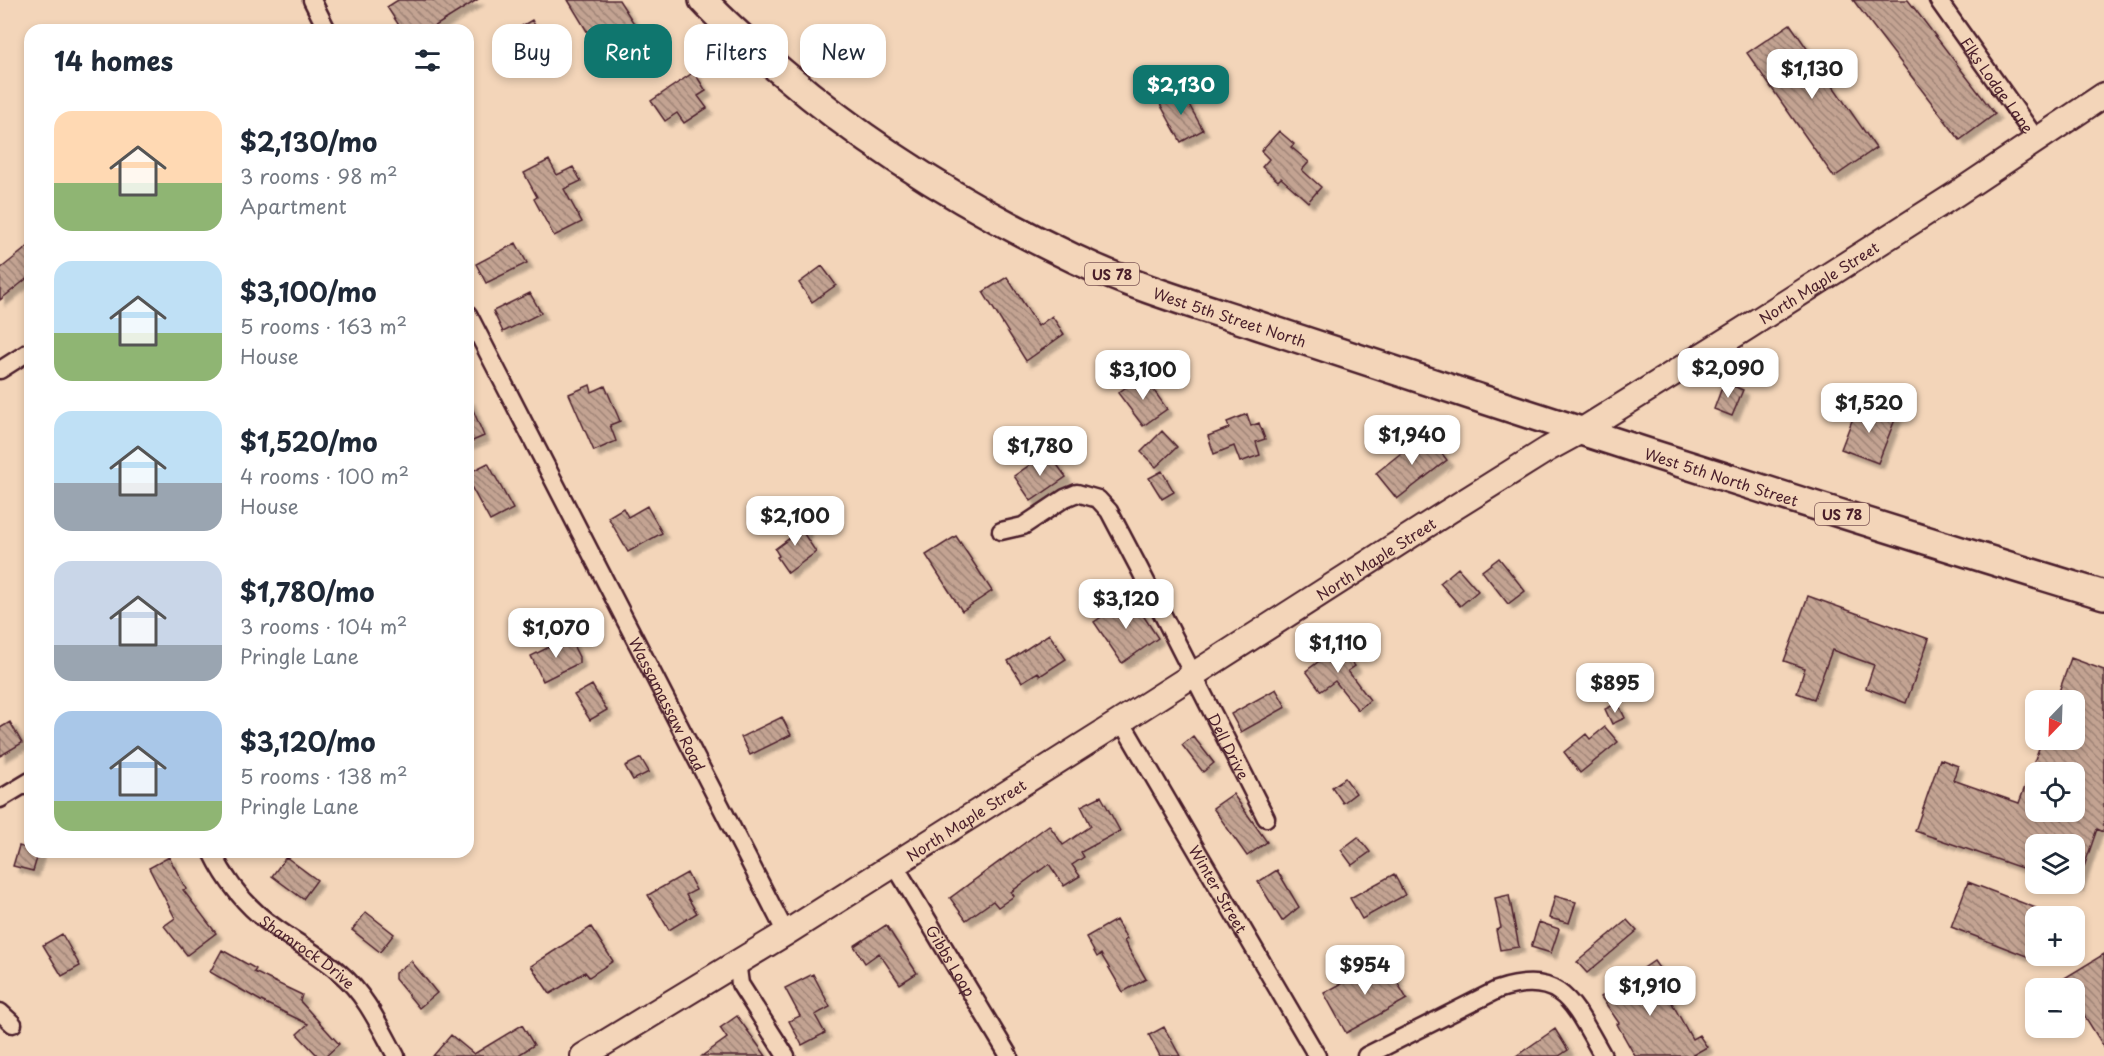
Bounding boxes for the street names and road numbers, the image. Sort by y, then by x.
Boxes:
street label: Elks Lodge Lane [1956,32,2040,138]
street label: North Maple Street [1754,235,1883,329]
road number: US 78 [1085,263,1139,285]
street label: West 5th Street North [1150,280,1310,352]
street label: West 5th North Street [1642,441,1801,511]
road number: US 78 [1815,503,1869,525]
street label: North Maple Street [1311,511,1440,605]
street label: Wassamassaw Road [624,633,712,774]
street label: Dell Drive [1203,709,1256,783]
street label: North Maple Street [901,773,1030,866]
street label: Winter Street [1184,840,1254,937]
street label: Shamrock Drive [255,909,361,993]
street label: Gibbs Loop [921,920,982,1000]

